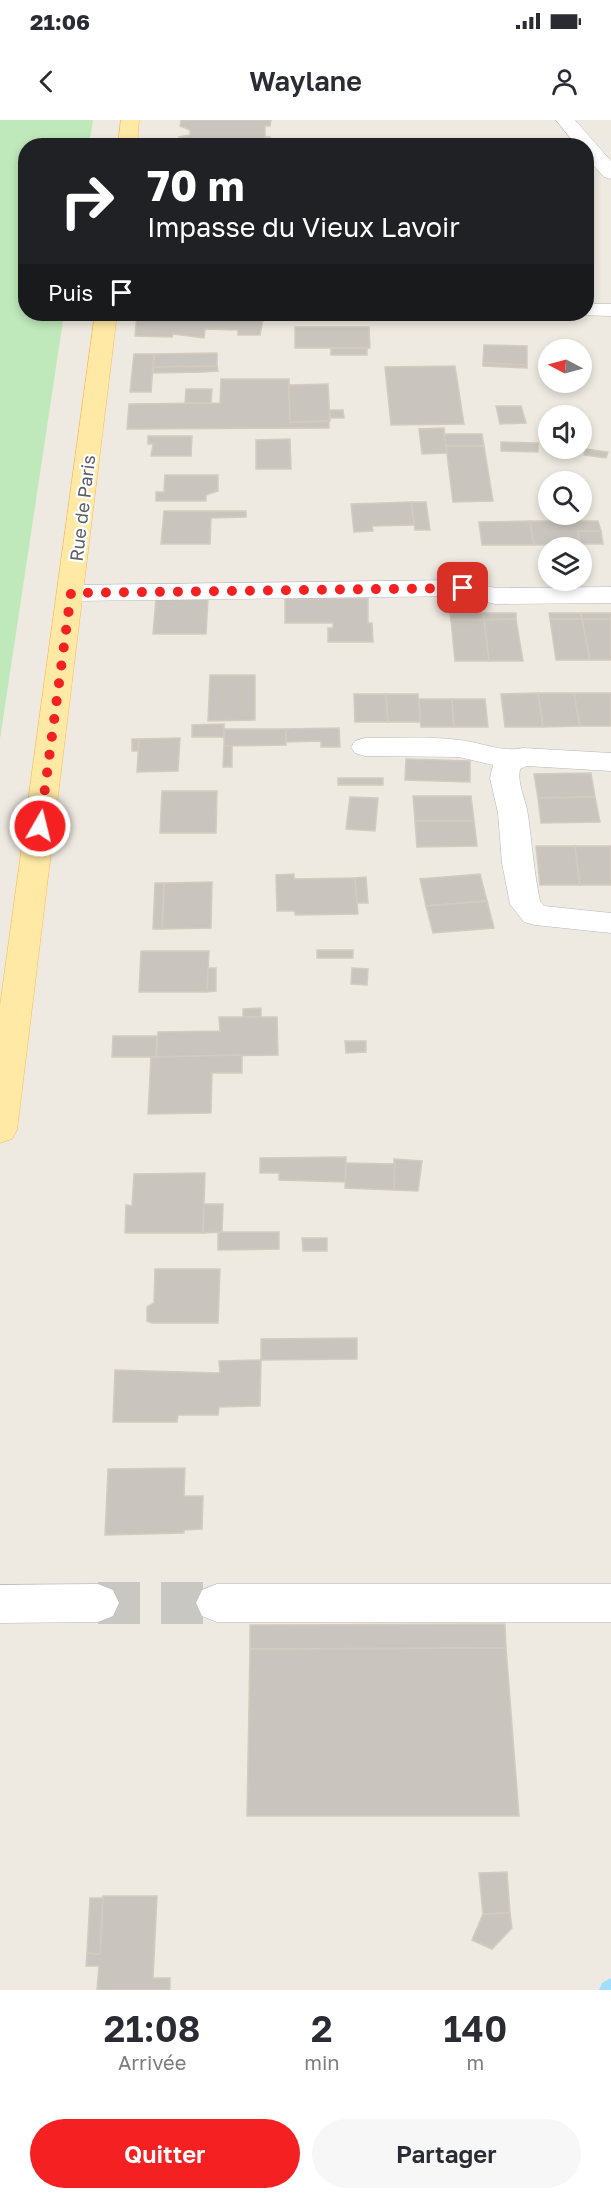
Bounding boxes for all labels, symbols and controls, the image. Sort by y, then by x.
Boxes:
text: 21:06 [30,8,90,35]
icon: back [30,65,63,98]
text: Waylane [249,65,362,97]
icon: person [548,65,581,98]
text: 70 m [147,160,244,210]
icon: right [48,162,126,240]
text: Impasse du Vieux Lavoir [147,211,460,243]
icon: arrive [105,276,138,309]
text: Puis [48,279,93,306]
north arrow [538,339,592,393]
map controls [538,339,592,591]
button: sound [538,405,592,459]
street label: Rue de Paris [65,454,99,562]
button: search [538,471,592,525]
button: layers [538,537,592,591]
pin [437,562,488,613]
icon: arrive [446,571,479,604]
position arrow [8,794,72,858]
text: 21:08 [104,2007,200,2050]
text: 2 [311,2007,333,2050]
text: 140 [443,2007,507,2050]
text: Arrivée [118,2050,186,2074]
text: min [304,2050,340,2074]
text: m [466,2050,484,2074]
button: Quitter [30,2119,300,2188]
button: Partager [312,2119,581,2188]

